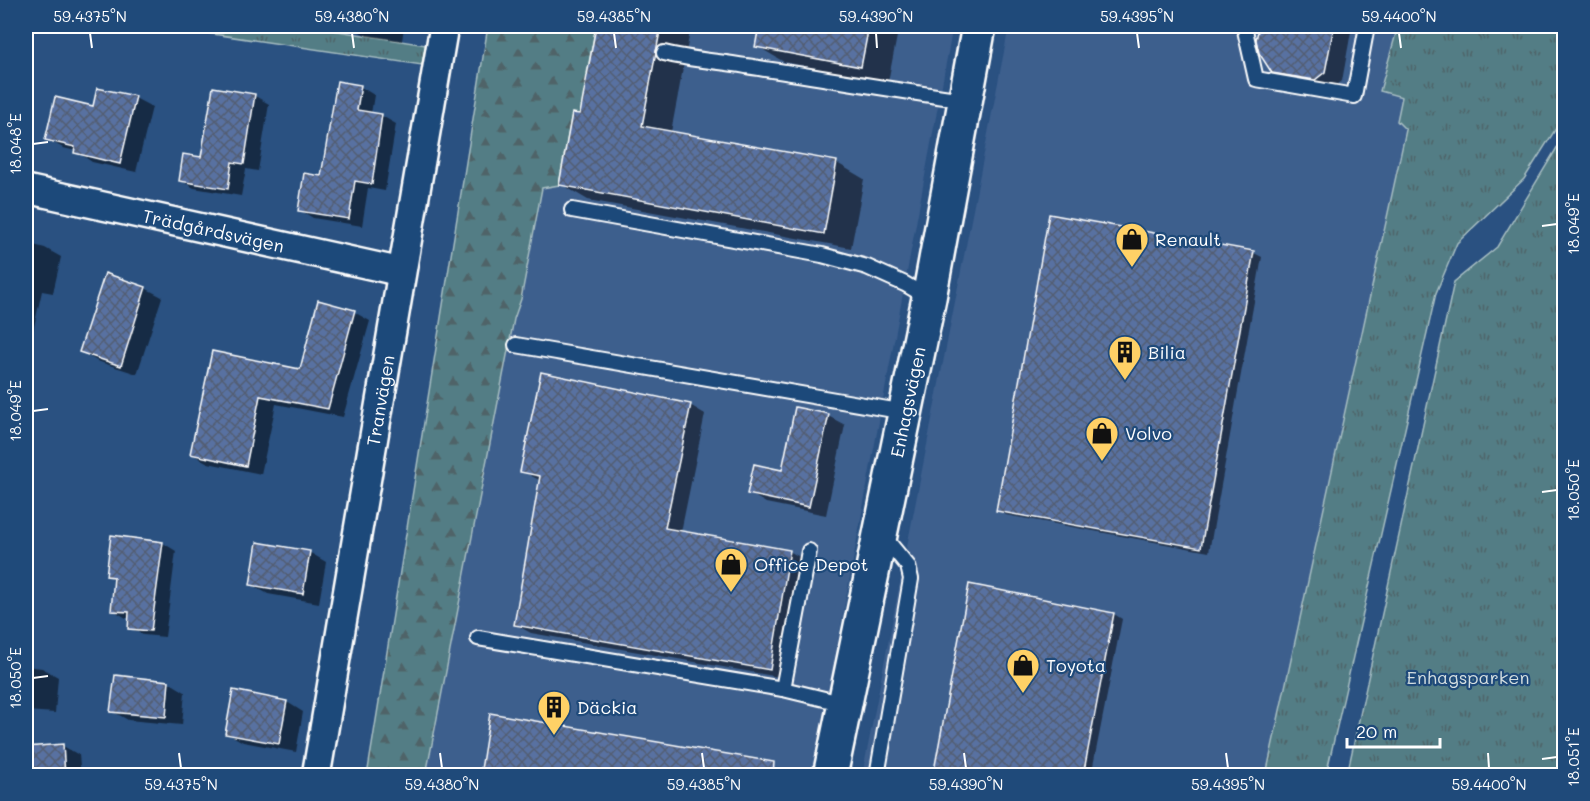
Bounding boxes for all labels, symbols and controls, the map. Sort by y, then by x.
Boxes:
text: 59.4375°N [53,6,127,26]
text: 59.4380°N [315,6,389,26]
text: 59.4385°N [577,6,651,26]
text: 59.4390°N [839,6,913,26]
text: 59.4395°N [1100,6,1174,26]
text: 59.4400°N [1361,6,1437,26]
text: 18.048°E [5,113,25,175]
text: 18.049°E [1563,193,1583,255]
street label: Trädgårdsvägen [140,203,286,258]
shop icon: Renault [1114,221,1150,268]
place label: Renault [1155,227,1221,251]
building icon: Bilia [1107,334,1143,381]
place label: Bilia [1148,340,1186,364]
street label: Enhagsvägen [884,344,931,459]
street label: Tranvägen [361,353,400,448]
text: 18.049°E [5,380,25,442]
shop icon: Volvo [1084,415,1120,462]
place label: Volvo [1125,421,1172,445]
text: 18.050°E [1563,459,1583,521]
shop icon: Office Depot [713,546,749,593]
place label: Office Depot [754,552,868,576]
text: 18.050°E [5,647,25,709]
shop icon: Toyota [1005,647,1041,694]
place label: Toyota [1046,653,1106,677]
park label: Enhagsparken [1407,665,1529,689]
building icon: Däckia [536,689,572,736]
place label: Däckia [577,695,637,719]
scale bar [1347,711,1440,749]
text: 20 m [1356,719,1397,743]
text: 18.051°E [1563,727,1583,787]
text: 59.4375°N [144,774,218,794]
text: 59.4380°N [405,774,479,794]
text: 59.4385°N [667,774,741,794]
text: 59.4390°N [929,774,1003,794]
text: 59.4395°N [1191,774,1265,794]
text: 59.4400°N [1451,774,1527,794]

